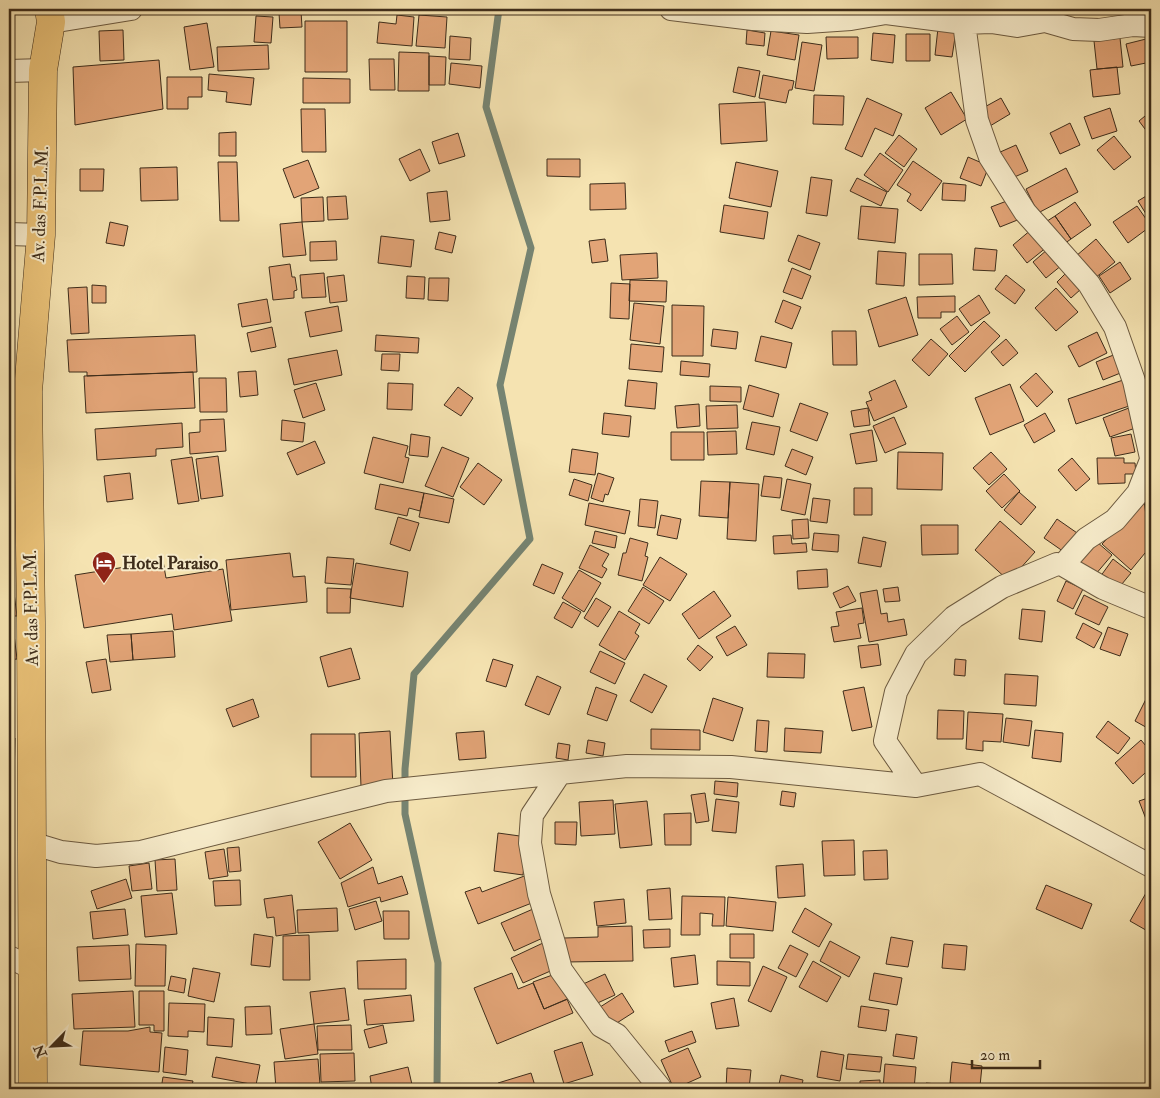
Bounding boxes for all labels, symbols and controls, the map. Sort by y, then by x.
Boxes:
street label: Av. das F.P.L.M. [27,146,54,263]
street label: Av. das F.P.L.M. [19,550,44,667]
hotel icon: Hotel Paraiso [91,550,117,584]
place label: Hotel Paraiso [122,552,219,575]
north arrow [28,1020,78,1070]
scale bar [972,1038,1040,1070]
text: N [30,1041,51,1061]
text: 20 m [980,1046,1010,1065]

